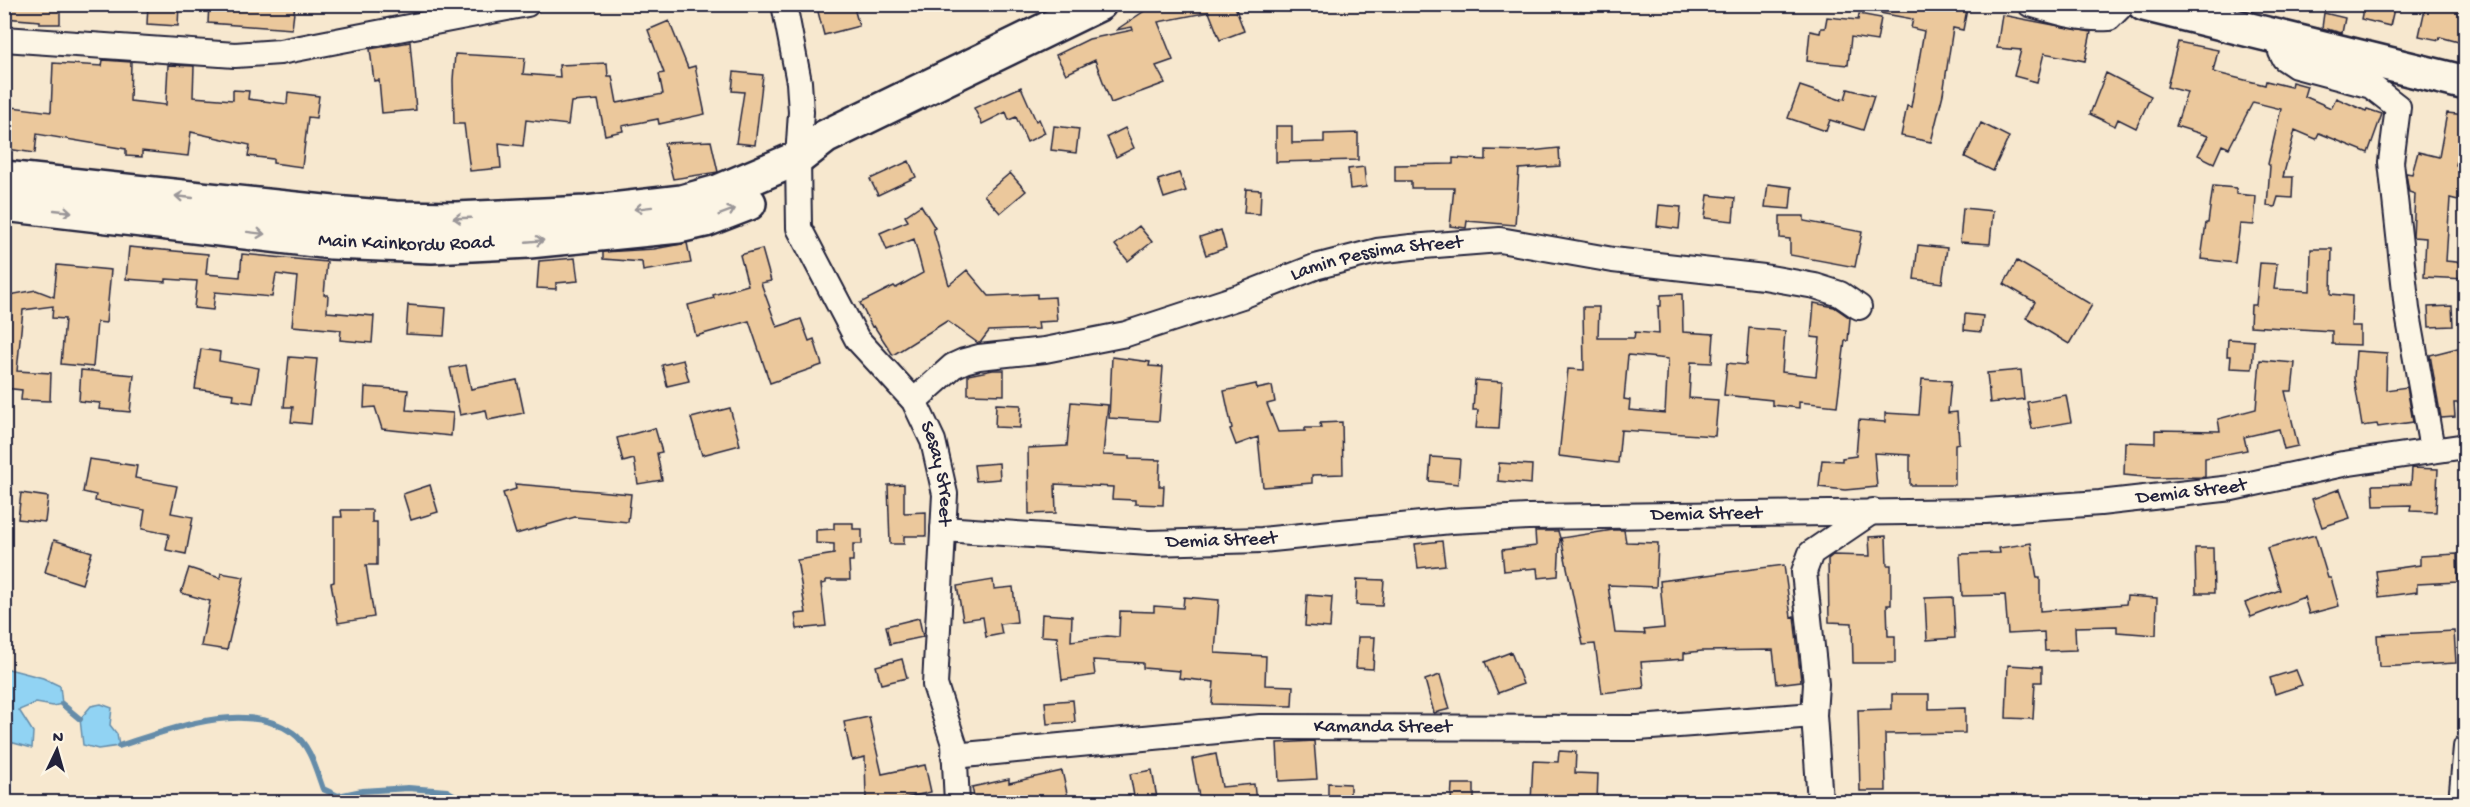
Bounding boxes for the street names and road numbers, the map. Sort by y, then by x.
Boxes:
street label: Main Kainkordu Road [317,229,496,258]
street label: Lamin Pessima Street [1287,231,1465,287]
street label: Sesay Street [914,418,957,528]
street label: Demia Street [2133,473,2251,511]
street label: Demia Street [1649,502,1764,527]
street label: Demia Street [1164,527,1280,554]
street label: Kamanda Street [1314,716,1453,739]

